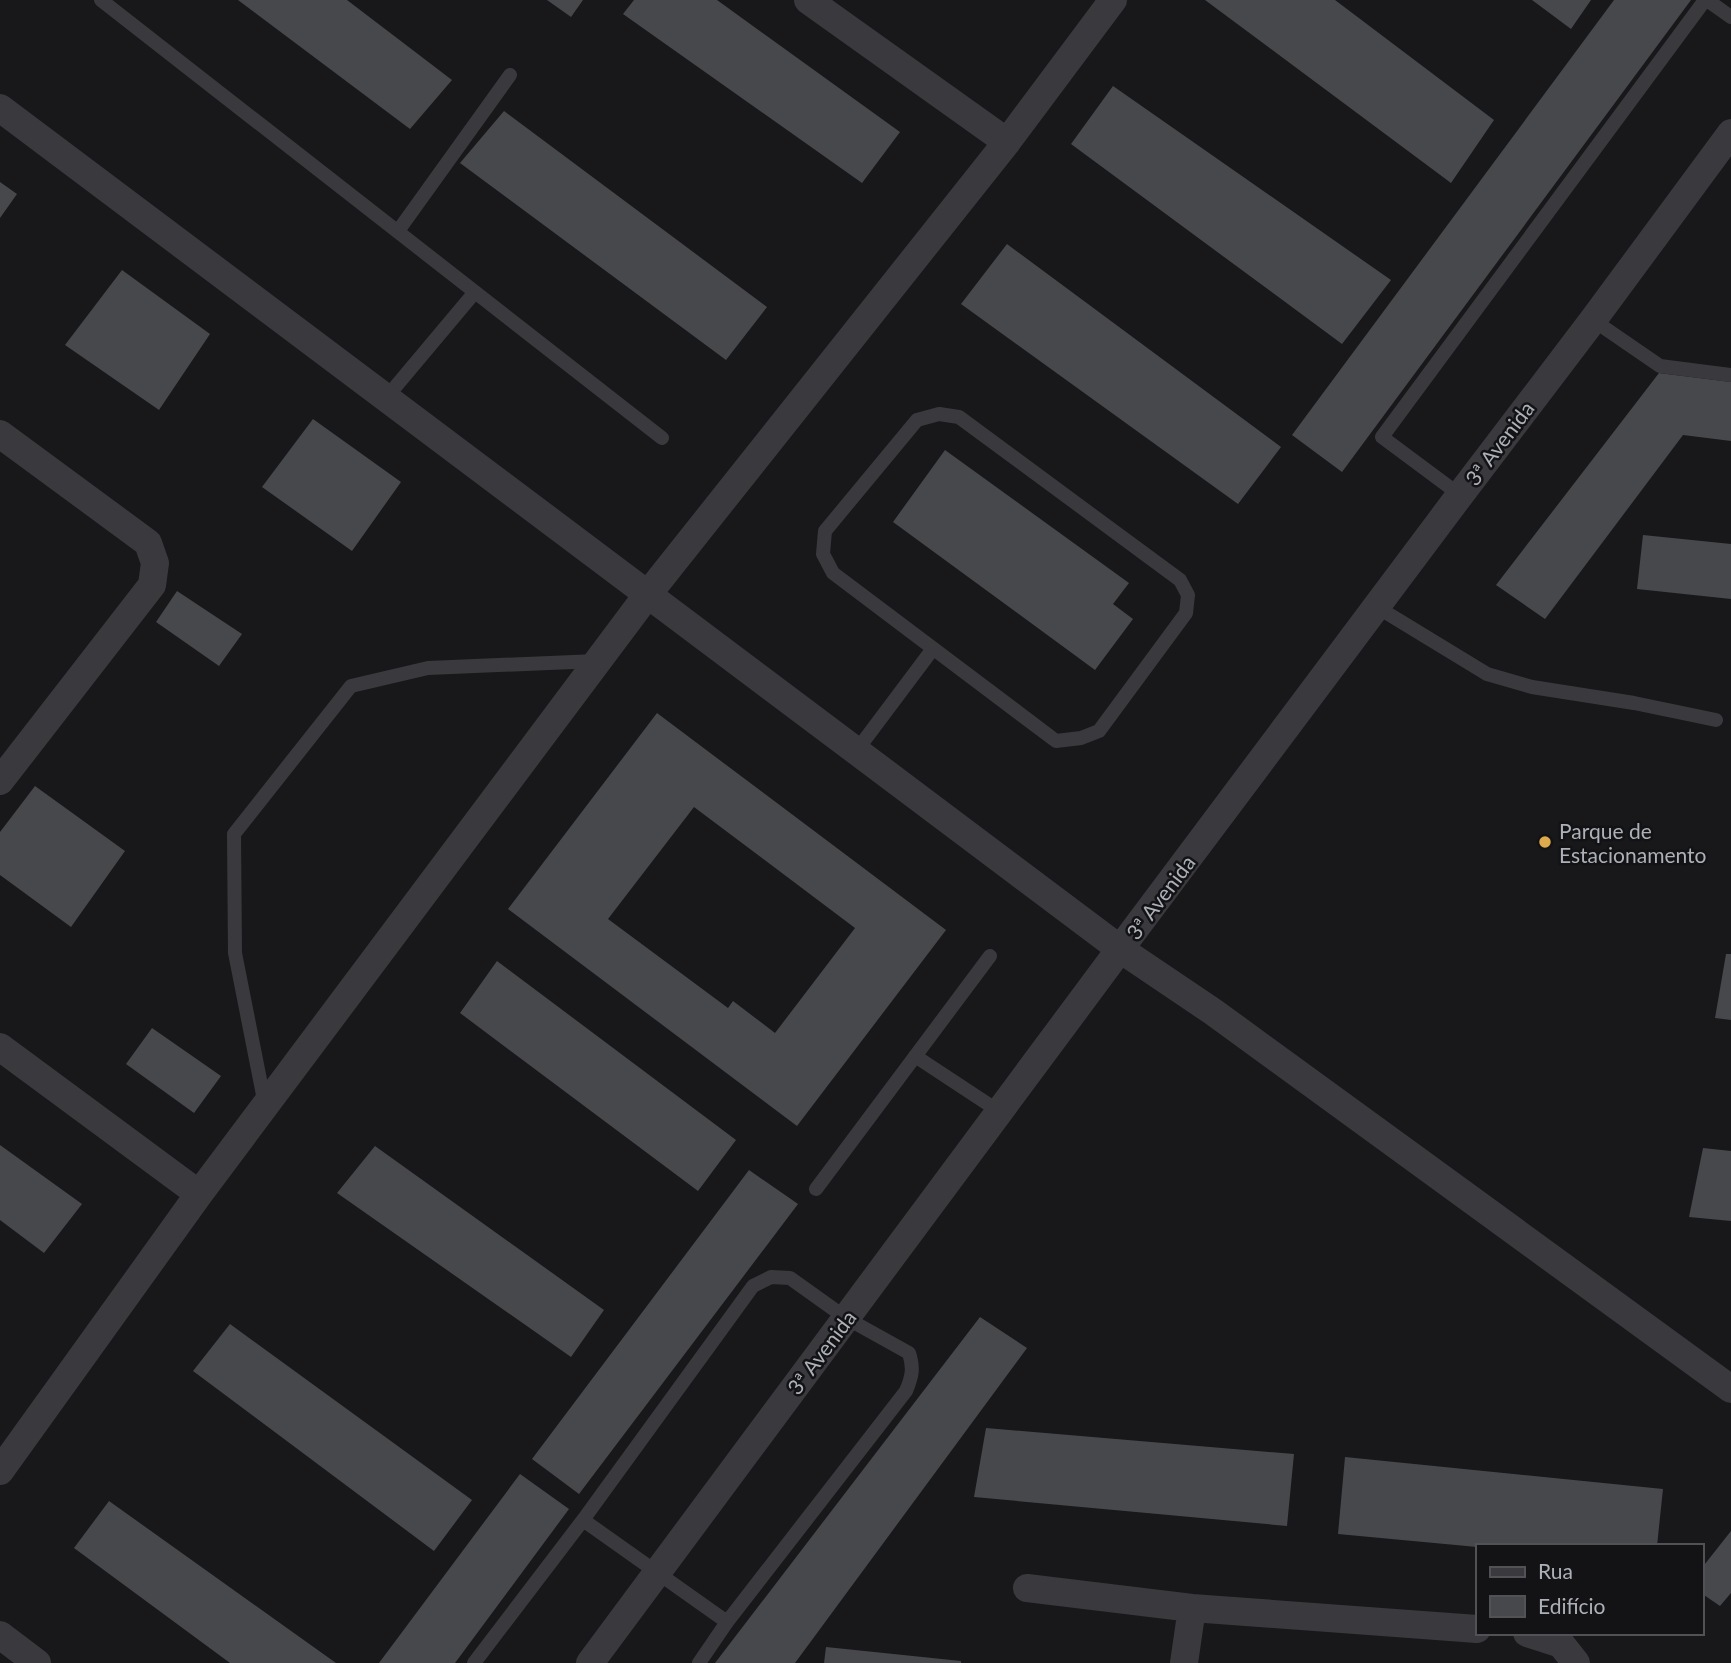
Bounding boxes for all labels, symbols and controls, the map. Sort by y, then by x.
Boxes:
street label: 3ª Avenida [1459,396,1539,490]
place label: Parque de Estacionamento [1559,818,1707,867]
marker: Parque de Estacionamento [1537,834,1553,850]
street label: 3ª Avenida [1120,850,1200,944]
street label: 3ª Avenida [781,1305,861,1399]
legend [1476,1544,1703,1635]
text: Rua [1538,1558,1573,1583]
text: Edifício [1538,1593,1606,1618]

